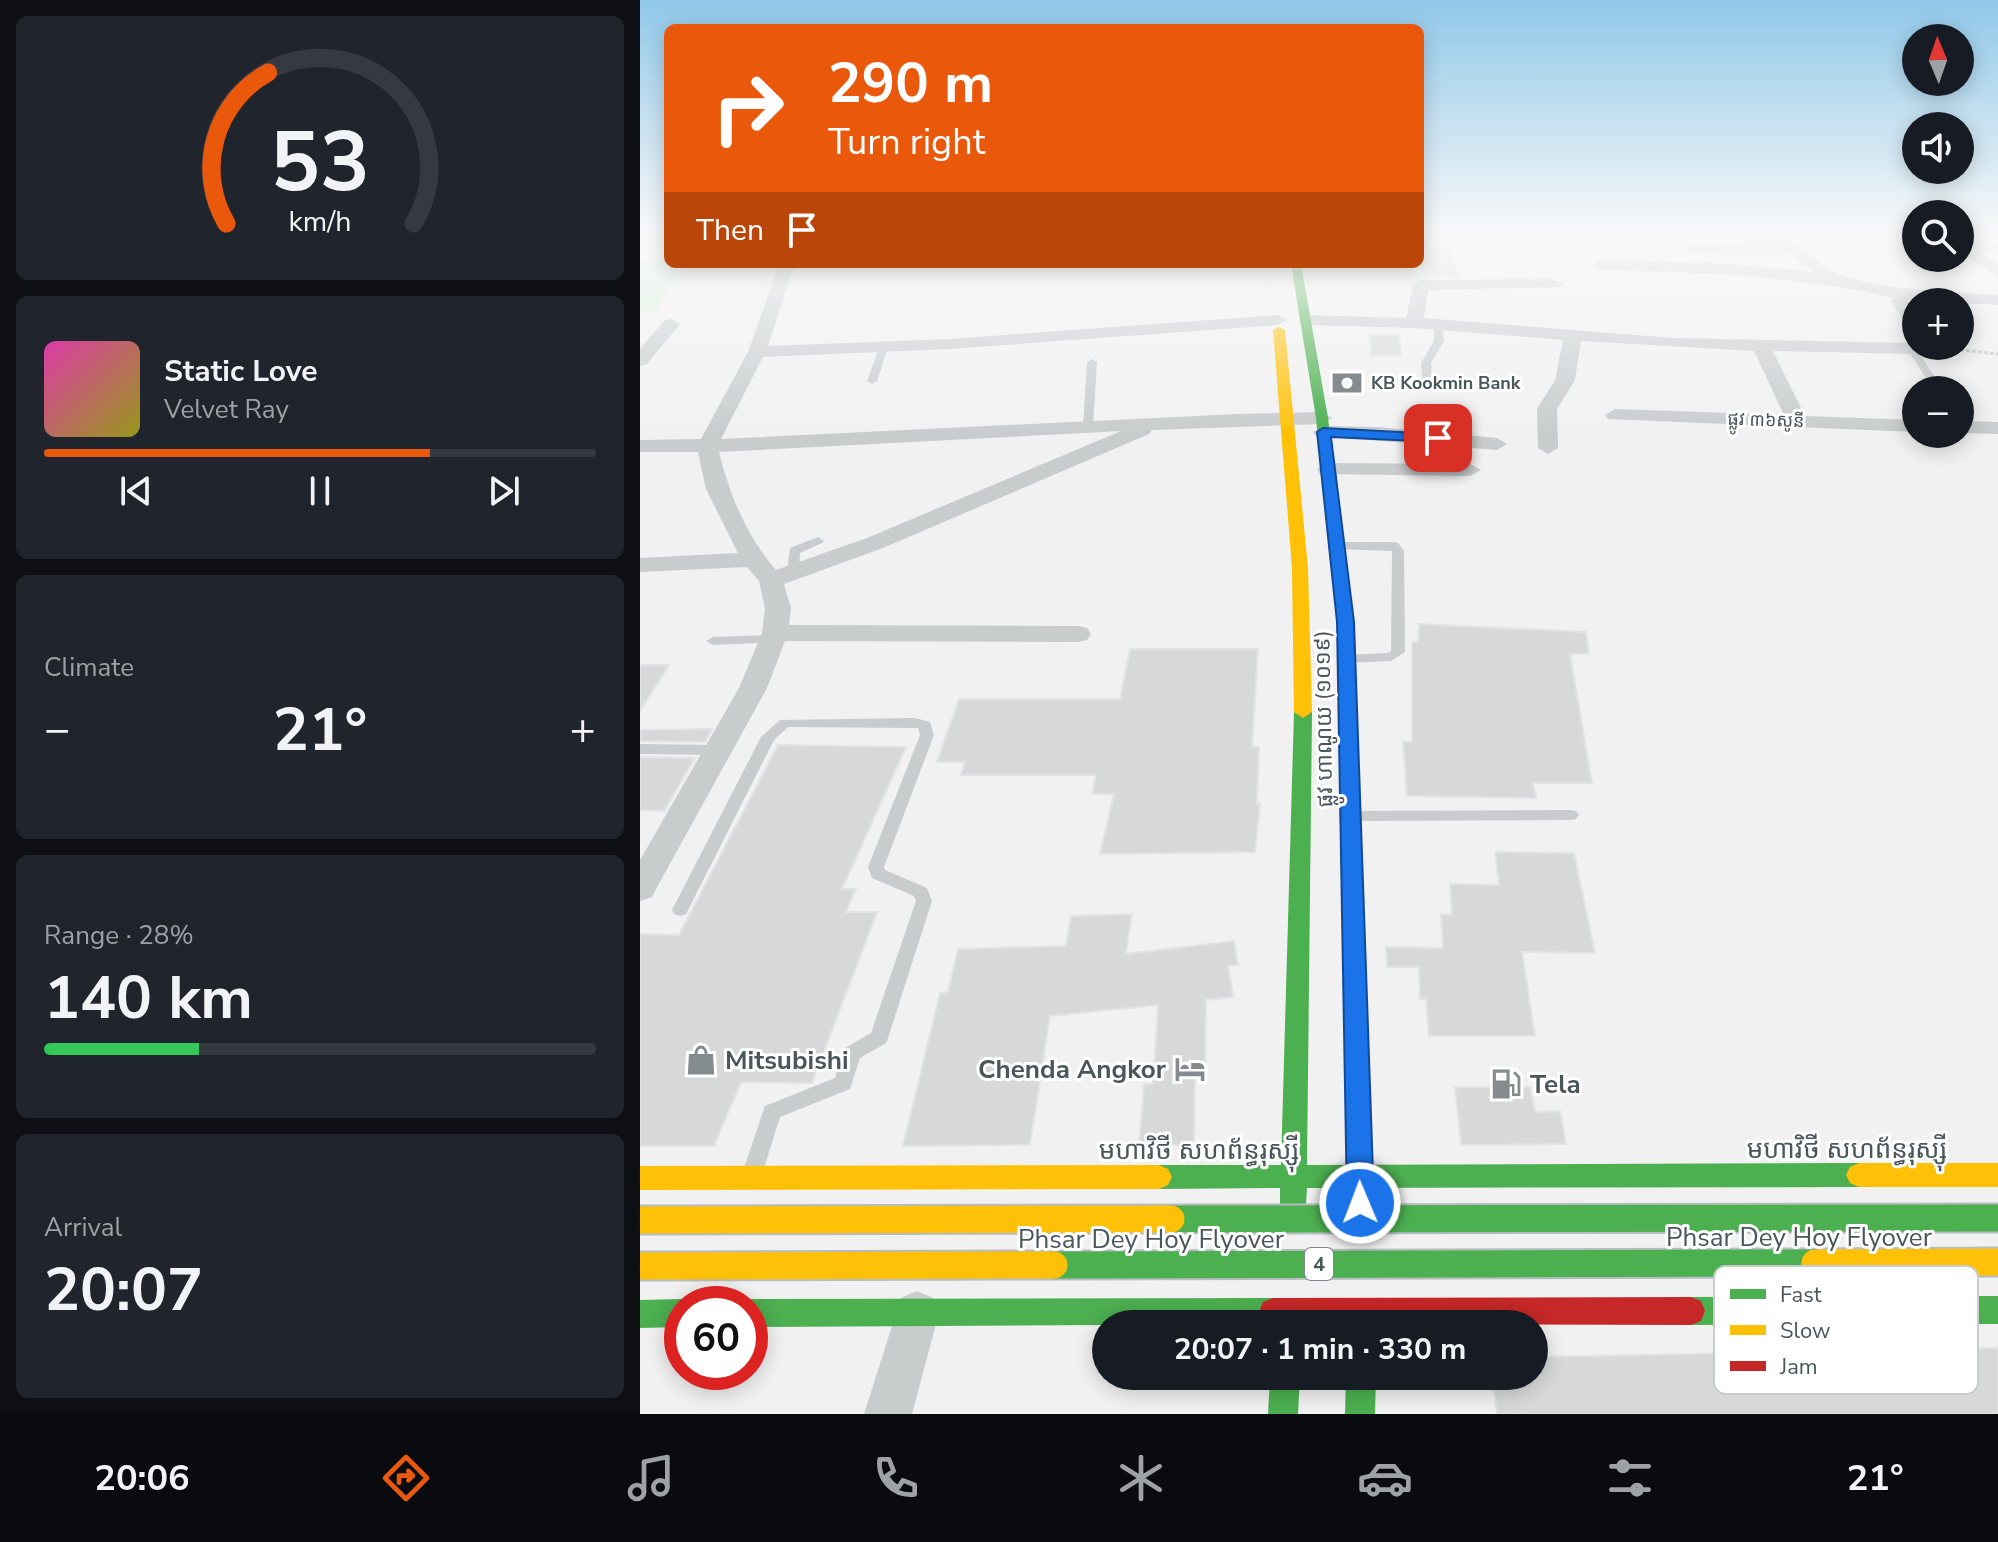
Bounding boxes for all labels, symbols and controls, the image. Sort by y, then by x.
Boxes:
north arrow [1902,24,1974,96]
map controls [1902,24,1974,448]
text: 290 m [828,45,993,122]
icon: right [696,56,800,160]
text: 53 [270,105,370,218]
button: sound [1902,112,1974,184]
text: Turn right [828,118,985,167]
button: search [1902,200,1974,272]
text: km/h [289,202,351,241]
icon: arrive [780,208,824,252]
text: Then [696,210,764,251]
button: + [1902,288,1974,360]
text: Static Love [164,351,318,392]
bank icon: KB Kookmin Bank [1330,366,1364,400]
place label: KB Kookmin Bank [1371,371,1521,395]
button: − [1902,376,1974,448]
text: Velvet Ray [164,392,289,427]
pin [1404,404,1472,472]
street label: ផ្លូវ ៣៦សូនី [1727,407,1805,438]
icon: arrive [1416,416,1460,460]
icon: previous [114,469,158,513]
icon: pause [298,469,342,513]
icon: next [482,469,526,513]
street label: ផ្លូវ ហាណូយ (១០១៩) [1307,630,1345,808]
text: Climate [44,650,134,685]
text: 21° [273,689,367,771]
text: − [44,700,70,760]
text: + [570,700,596,760]
text: Range · 28% [44,918,194,953]
text: 140 km [44,957,253,1039]
shop icon: Mitsubishi [684,1043,718,1077]
place label: Mitsubishi [725,1043,849,1078]
place label: Chenda Angkor [978,1052,1167,1087]
hotel icon: Chenda Angkor [1173,1052,1207,1086]
fuel station icon: Tela [1489,1067,1523,1101]
place label: Tela [1530,1067,1581,1102]
street label: មហាវិថី សហព័ន្ធរុស្ស៊ី [1747,1132,1947,1172]
street label: មហាវិថី សហព័ន្ធរុស្ស៊ី [1099,1133,1299,1173]
position arrow [1318,1161,1402,1245]
text: Arrival [44,1210,122,1245]
street label: Phsar Dey Hoy Flyover [1666,1220,1933,1255]
street label: Phsar Dey Hoy Flyover [1018,1222,1285,1257]
road number: 4 [1305,1248,1333,1280]
text: 20:07 [44,1249,203,1331]
legend [1714,1266,1978,1394]
text: Fast [1780,1280,1822,1310]
speed limit sign: 60 [664,1286,768,1390]
text: Slow [1780,1316,1831,1346]
text: 20:07 · 1 min · 330 m [1174,1329,1466,1370]
text: Jam [1779,1352,1818,1382]
icon: directions [378,1450,434,1506]
icon: music [623,1450,679,1506]
icon: phone [868,1450,924,1506]
icon: climate [1113,1450,1169,1506]
icon: car [1357,1450,1413,1506]
icon: filters [1602,1450,1658,1506]
text: 20:06 [94,1454,190,1503]
text: 21° [1847,1454,1904,1503]

